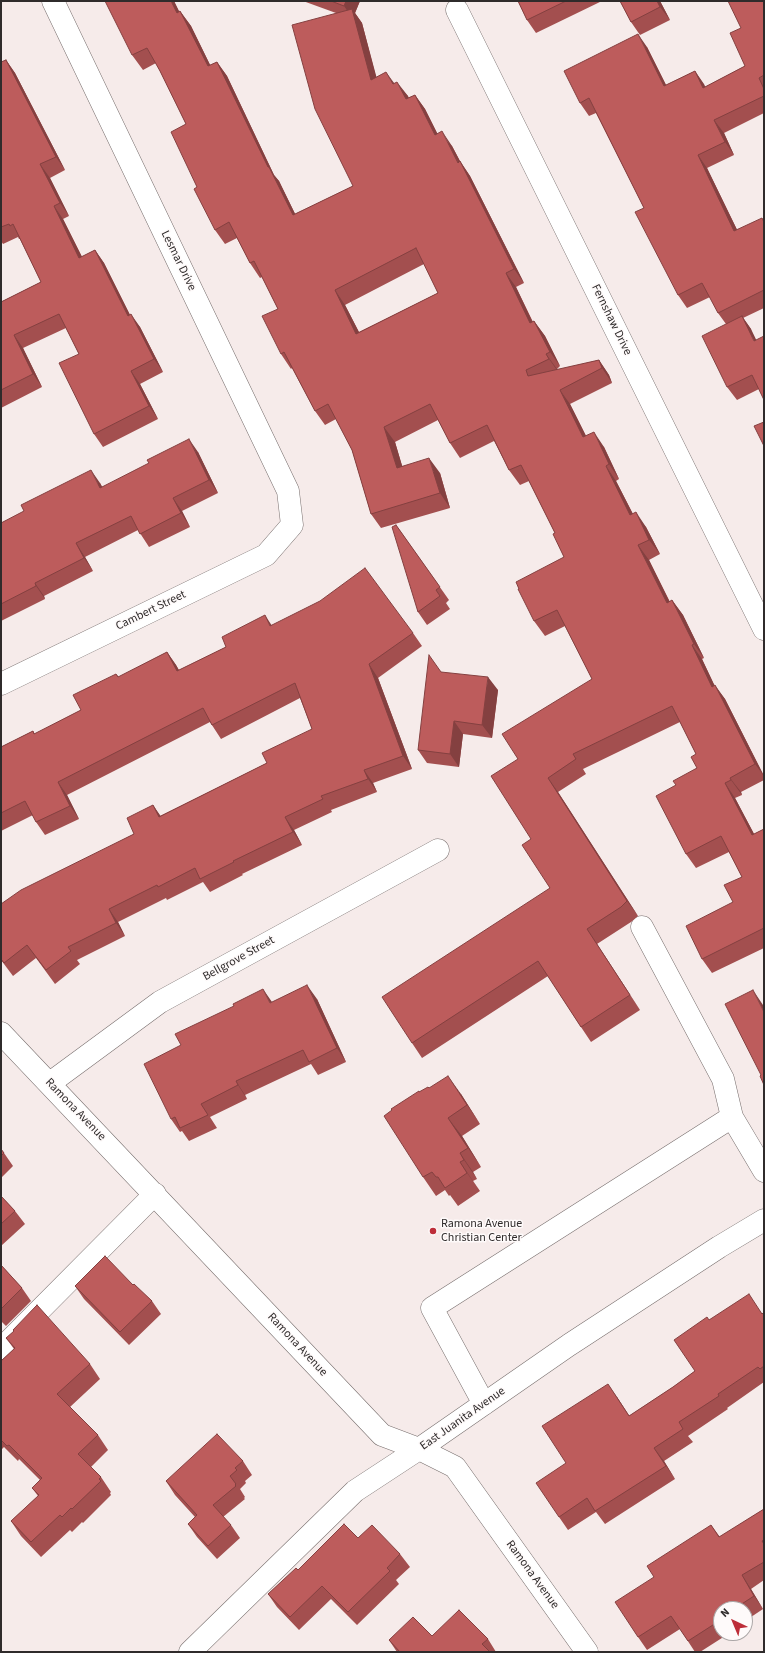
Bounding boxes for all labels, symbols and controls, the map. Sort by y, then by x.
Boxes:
street label: Lesmar Drive [157,229,199,293]
street label: Fernshaw Drive [588,282,634,358]
street label: Cambert Street [114,588,188,634]
street label: Bellgrove Street [201,933,277,985]
street label: Ramona Avenue [42,1076,108,1144]
place label: Ramona Avenue Christian Center [441,1217,522,1245]
marker: Ramona Avenue Christian Center [428,1226,438,1236]
street label: Ramona Avenue [264,1310,330,1380]
street label: East Juanita Avenue [418,1384,508,1454]
street label: Ramona Avenue [502,1538,562,1612]
north arrow [713,1601,753,1641]
text: N [717,1605,733,1621]

